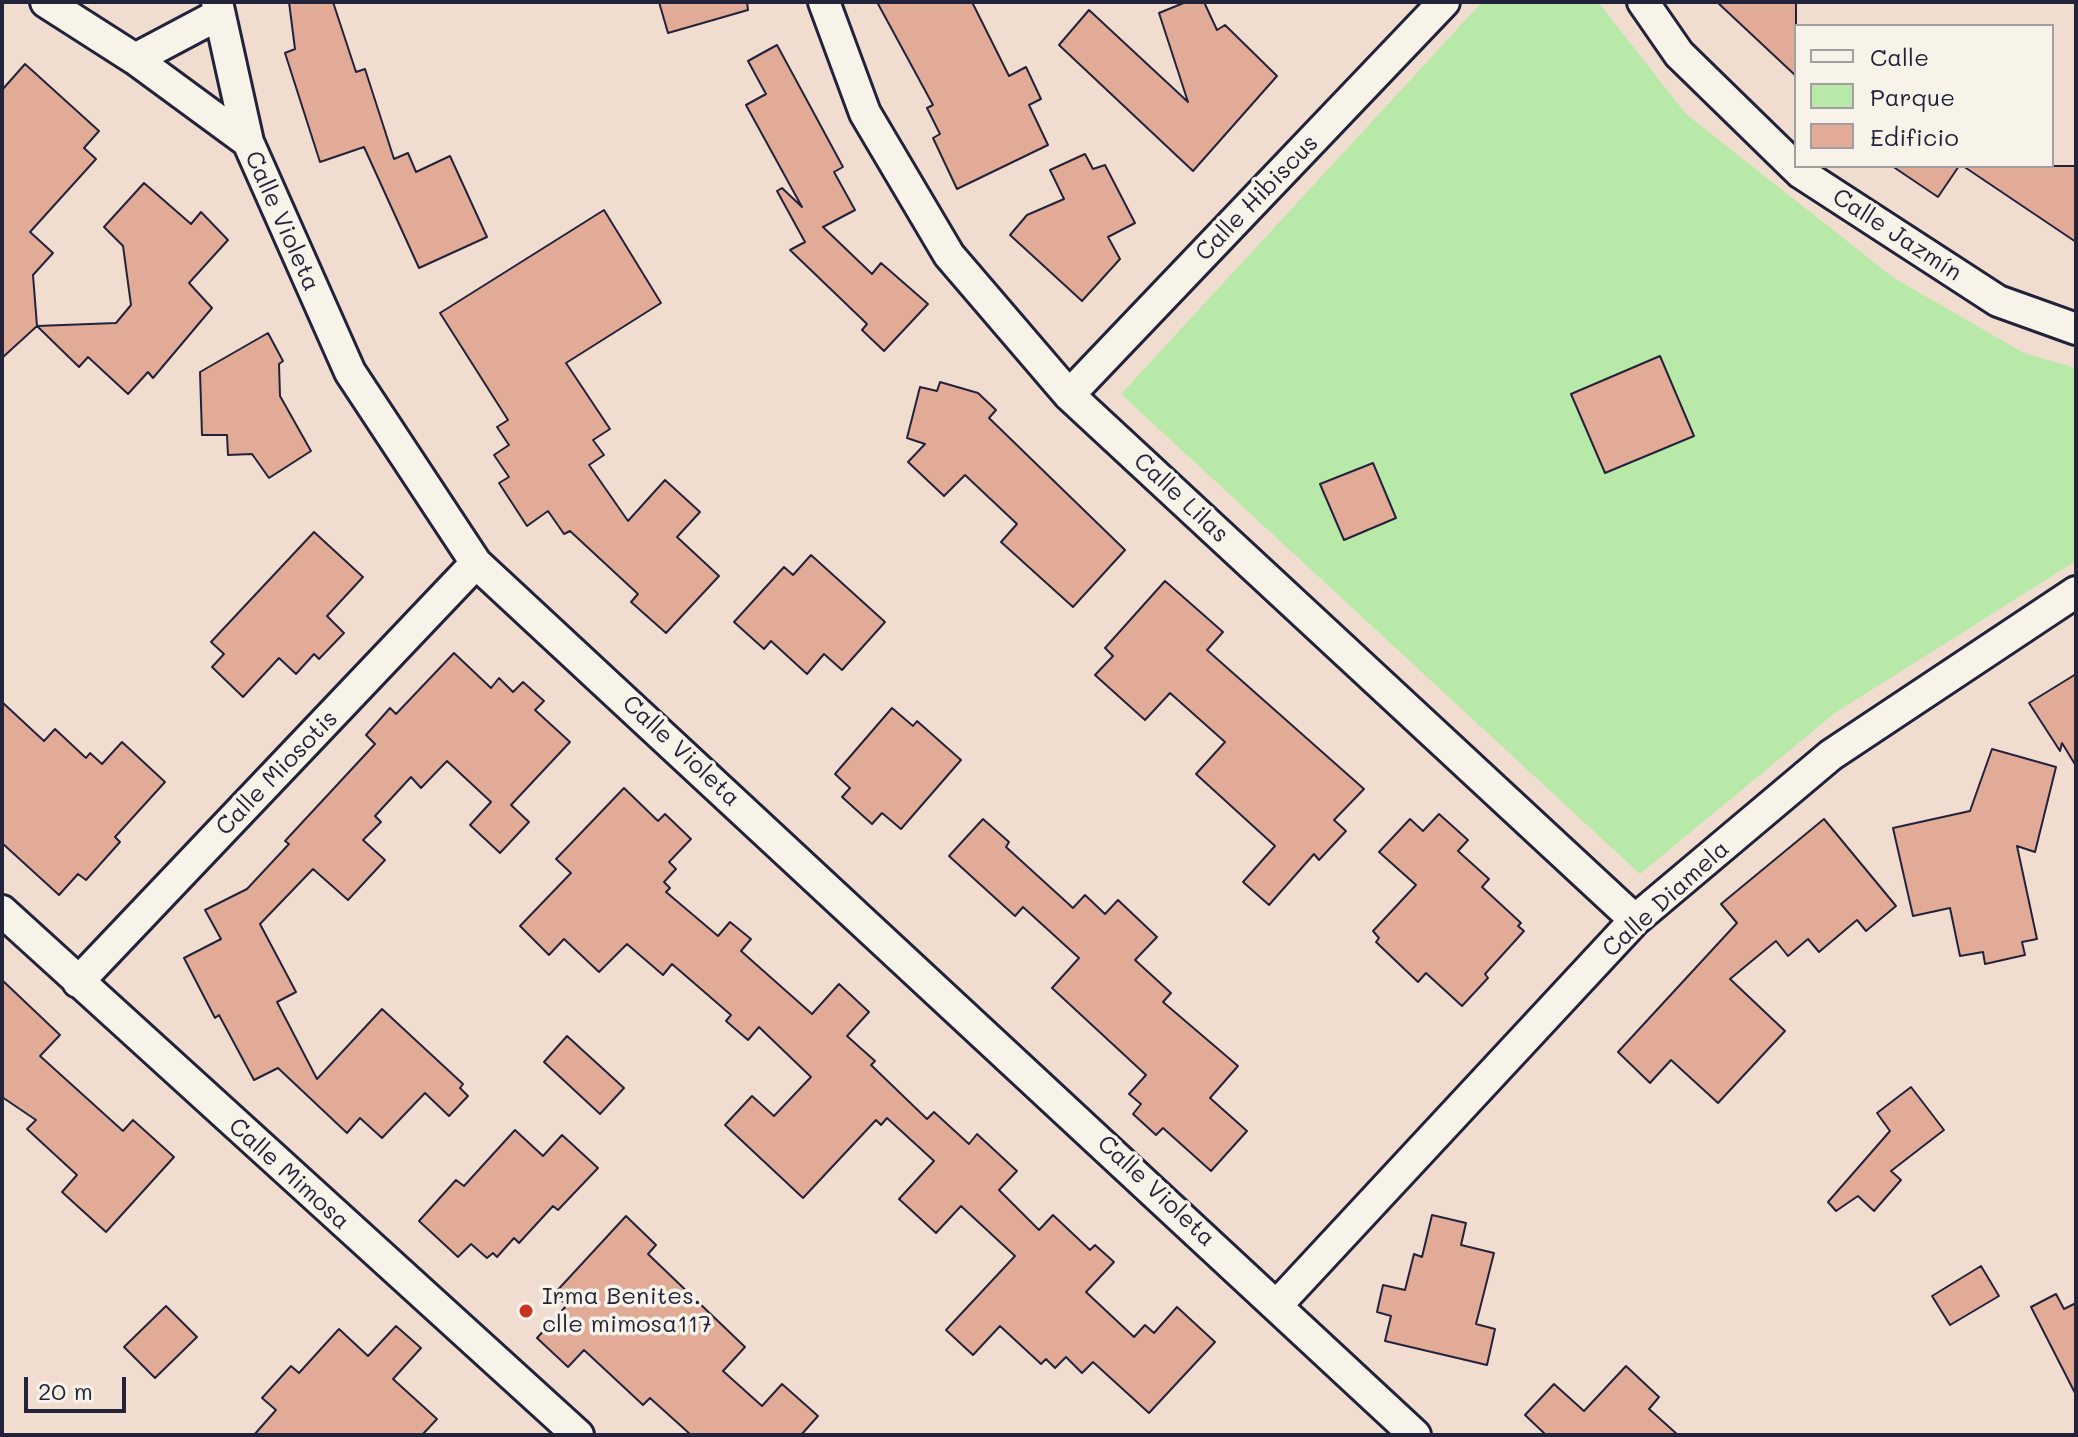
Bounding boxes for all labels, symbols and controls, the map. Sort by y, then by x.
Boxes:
legend [1794,24,2054,168]
text: Calle [1870,41,1929,72]
text: Parque [1870,81,1955,112]
text: Edificio [1870,121,1959,152]
street label: Calle Hibiscus [1190,129,1324,267]
street label: Calle Violeta [238,147,326,295]
street label: Calle Jazmín [1827,183,1967,287]
street label: Calle Lilas [1128,447,1234,549]
street label: Calle Violeta [616,689,746,813]
street label: Calle Miosotis [210,704,344,842]
street label: Calle Diamela [1597,835,1735,963]
street label: Calle Mimosa [222,1112,356,1236]
street label: Calle Violeta [1091,1129,1221,1253]
place label: Irma Benites. clle mimosa117 [542,1283,712,1339]
marker: Irma Benites. clle mimosa117 [517,1302,535,1320]
scale bar [28,1361,130,1411]
text: 20 m [38,1375,93,1406]

